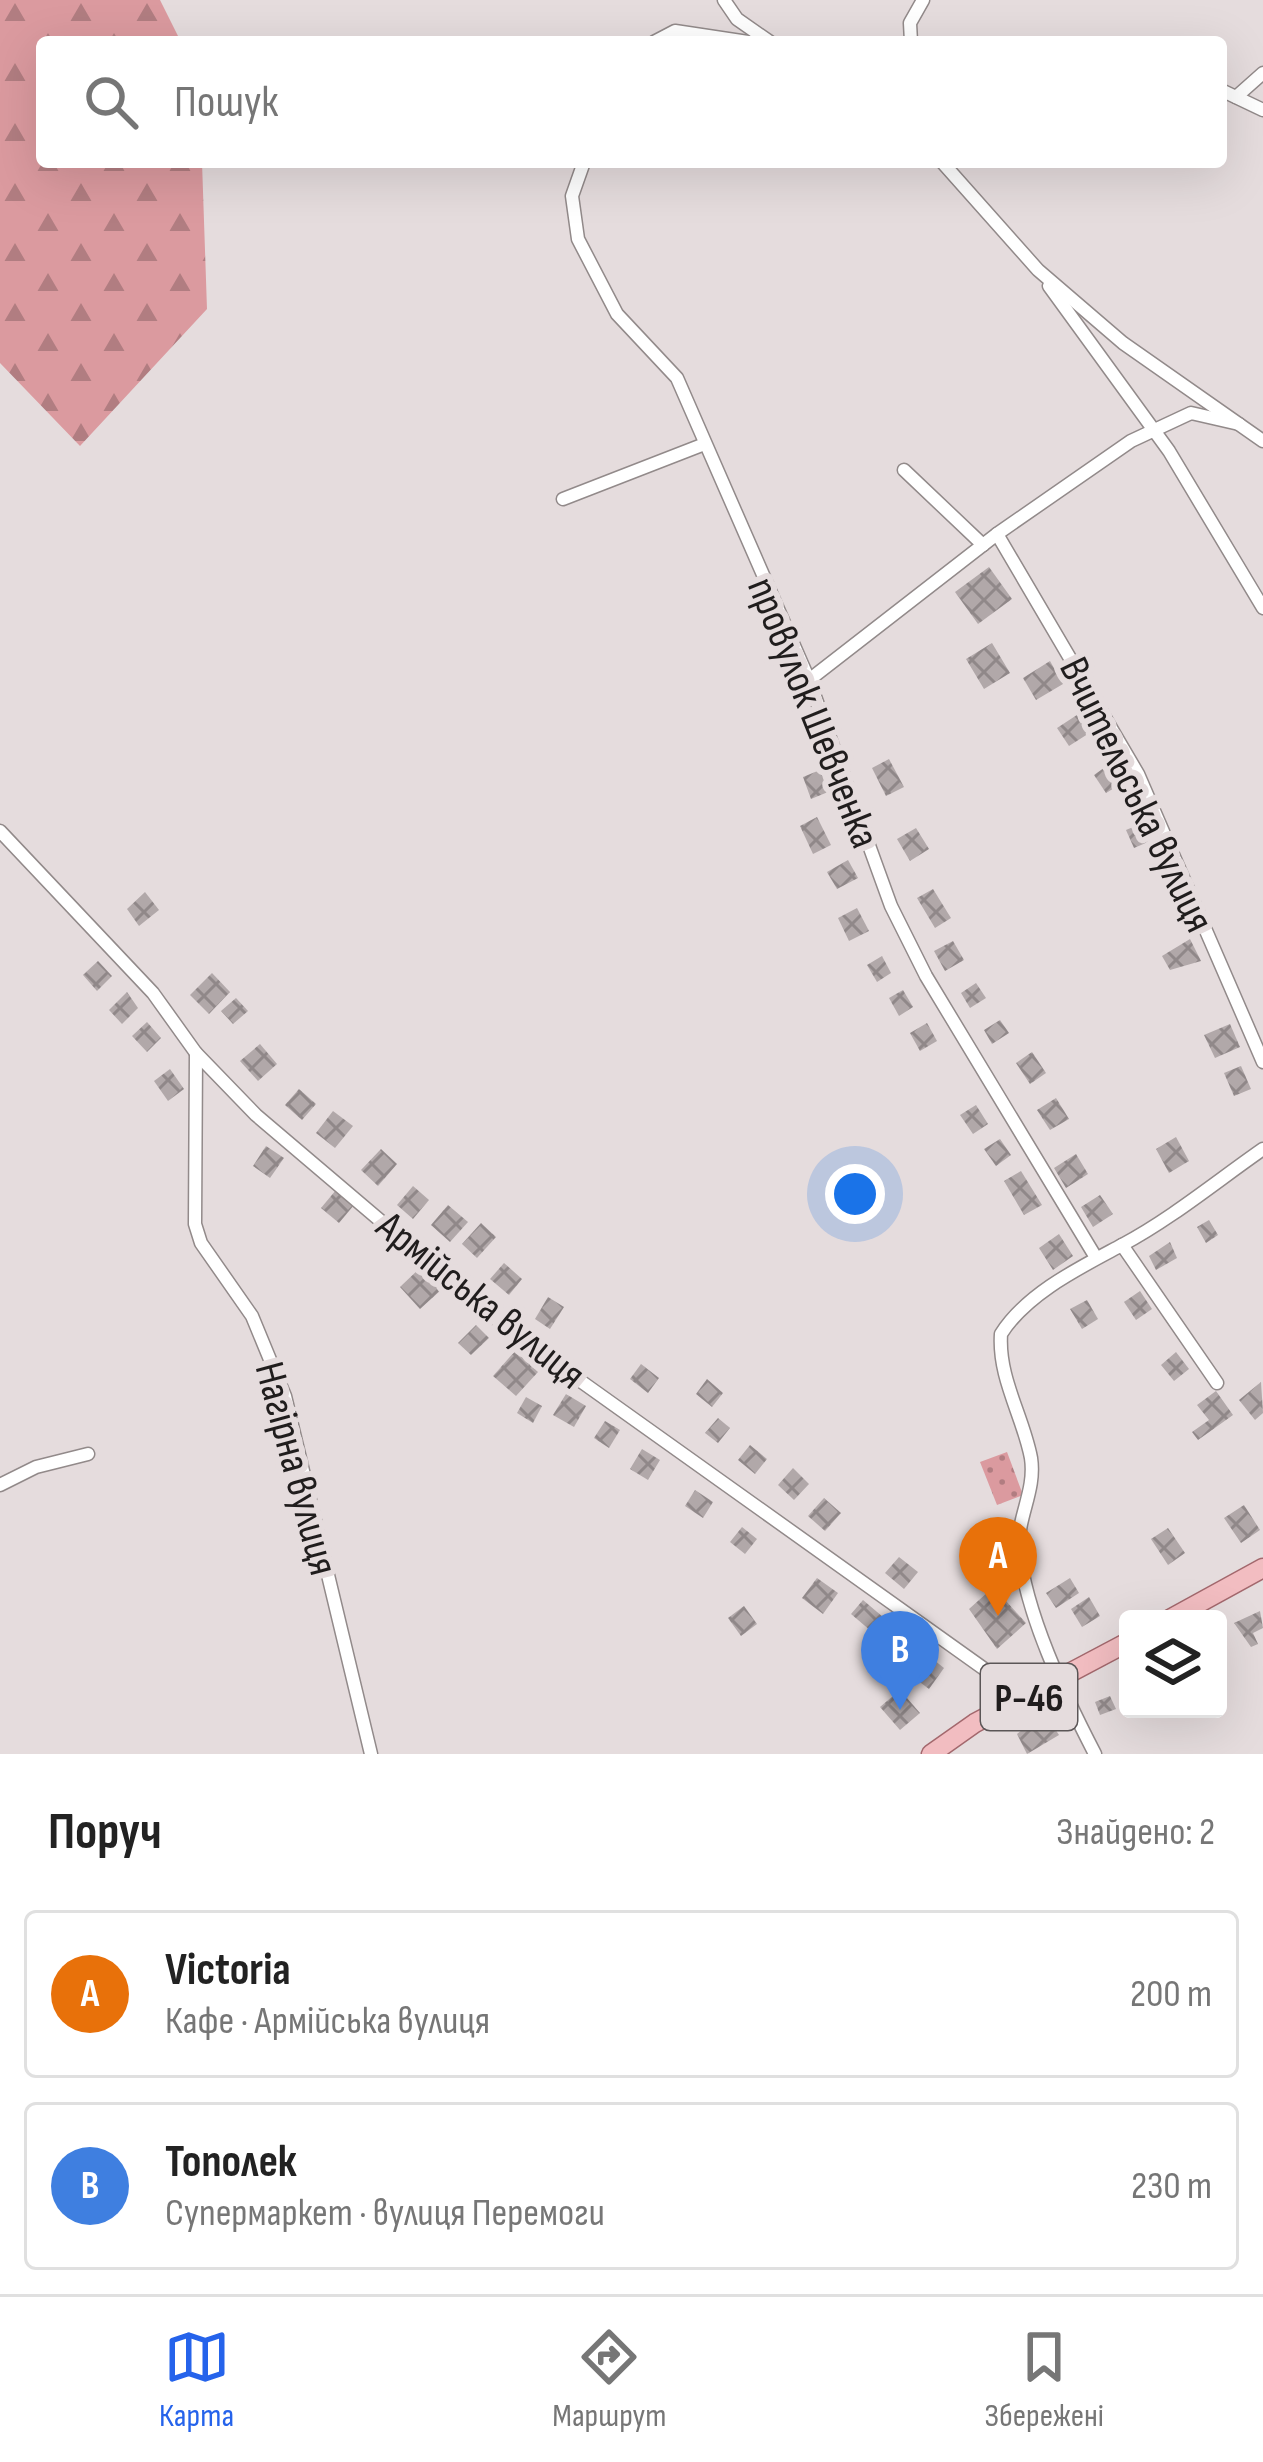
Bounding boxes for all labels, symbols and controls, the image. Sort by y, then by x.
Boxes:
search box [36,36,1227,168]
icon: search [78,69,144,135]
text: Пошук [174,75,278,130]
street label: провулок Шевченка [735,570,890,856]
street label: Вчительська вулиця [1047,649,1224,941]
your location [825,1164,885,1224]
street label: Армійська вулиця [365,1201,595,1401]
street label: Нагірна вулиця [243,1357,348,1581]
pin: A [959,1517,1037,1616]
map controls [1119,1610,1227,1718]
button: layers [1119,1610,1227,1718]
pin: B [861,1611,939,1710]
road number: Р-46 [981,1664,1077,1730]
text: Поруч [48,1802,162,1863]
text: Знайдено: 2 [1056,1809,1215,1856]
text: Victoria [165,1943,291,1998]
text: A [81,1971,99,2018]
text: 200 m [1130,1971,1212,2018]
text: Кафе · Армійська вулиця [165,1998,490,2045]
text: Тополек [165,2135,297,2190]
text: B [81,2163,99,2210]
text: 230 m [1131,2163,1212,2210]
text: Супермаркет · вулиця Перемоги [165,2190,605,2237]
tab: Карта [159,2324,234,2436]
tab: Маршрут [552,2324,666,2436]
tab: Збережені [985,2324,1104,2436]

